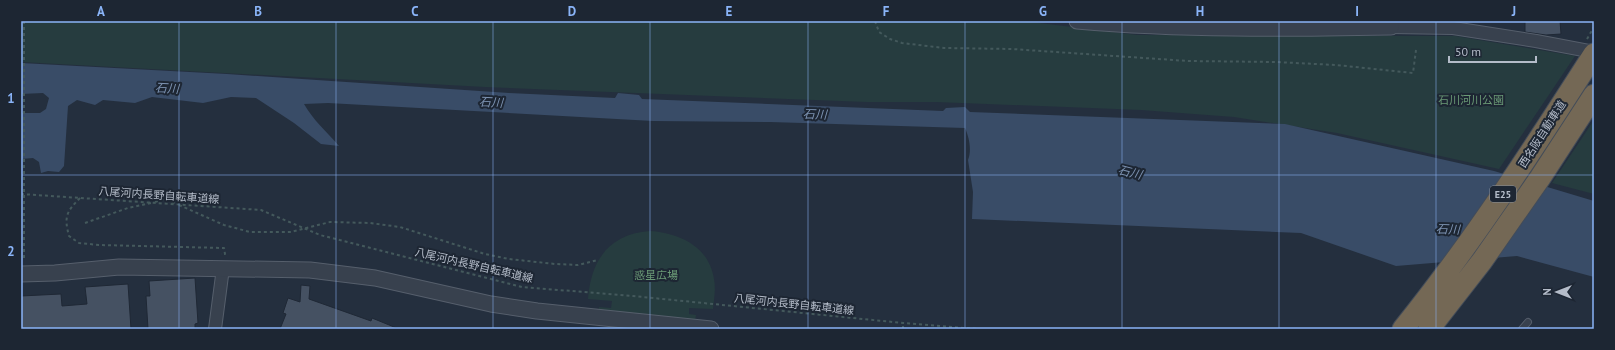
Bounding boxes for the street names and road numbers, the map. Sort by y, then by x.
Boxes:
street label: 西名阪自動車道 [1515,98,1569,170]
street label: 八尾河内長野自転車道線 [98,184,220,206]
road number: E25 [1490,186,1516,202]
street label: 八尾河内長野自転車道線 [413,245,535,285]
street label: 八尾河内長野自転車道線 [733,291,855,317]

